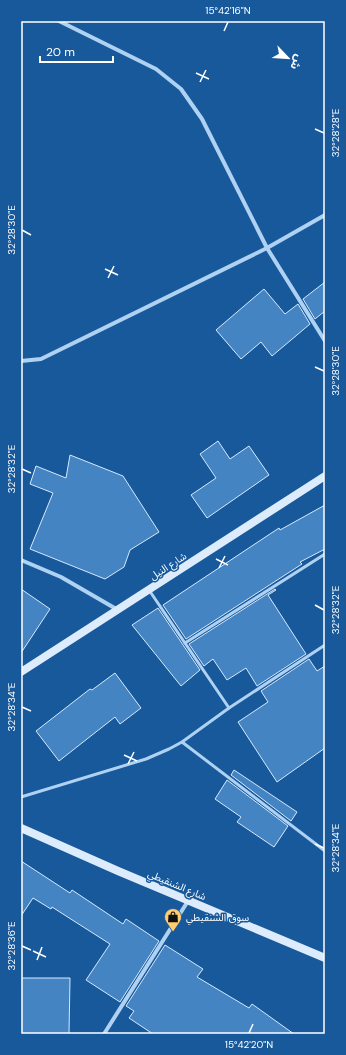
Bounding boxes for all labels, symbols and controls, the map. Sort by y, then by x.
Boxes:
text: 15°42'16"N [205,4,251,17]
scale bar [40,38,113,64]
north arrow [268,38,308,78]
text: 20 m [46,44,75,60]
text: ش [288,52,307,72]
text: 32°28'28"E [329,108,342,157]
text: 32°28'30"E [5,205,18,255]
text: 32°28'30"E [329,346,342,396]
text: 32°28'32"E [5,444,18,493]
street label: شارع النيل [147,549,190,584]
text: 32°28'32"E [329,585,342,634]
text: 32°28'34"E [5,682,18,731]
text: 32°28'34"E [329,823,342,872]
street label: شارع الشنقيطي [145,867,208,904]
shop icon: سوق الشنقيطي [163,907,183,932]
place label: سوق الشنقيطي [186,911,249,925]
text: 32°28'36"E [5,921,18,971]
text: 15°42'20"N [225,1038,273,1051]

